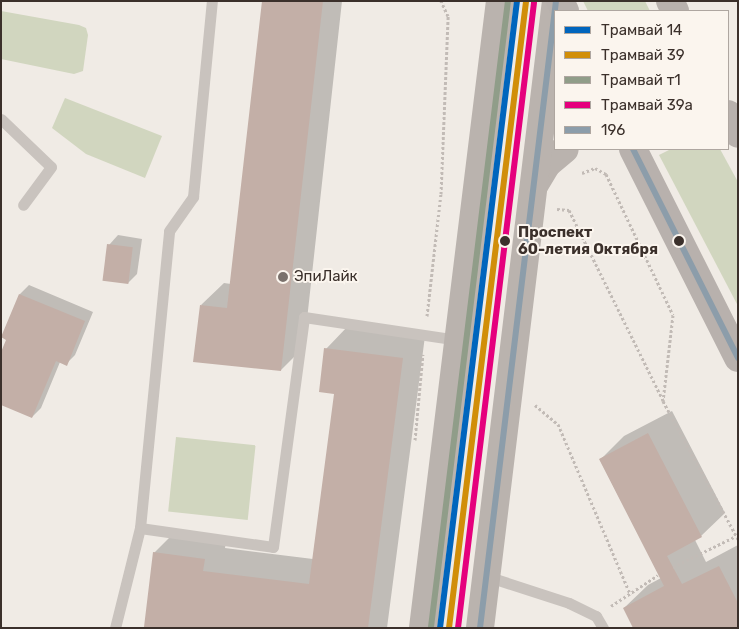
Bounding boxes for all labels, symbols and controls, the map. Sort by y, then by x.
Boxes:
legend [554,10,729,150]
text: Трамвай 14 [601,21,682,39]
text: Трамвай 39 [601,46,685,64]
text: Трамвай т1 [601,71,681,89]
text: Трамвай 39а [601,96,693,114]
text: 196 [601,121,625,139]
place label: Проспект 60-летия Октября [518,223,658,258]
marker: Проспект 60-летия Октября [496,232,514,250]
unlabelled marker [674,236,684,246]
place label: ЭпиЛайк [294,268,358,286]
marker: ЭпиЛайк [276,270,290,284]

